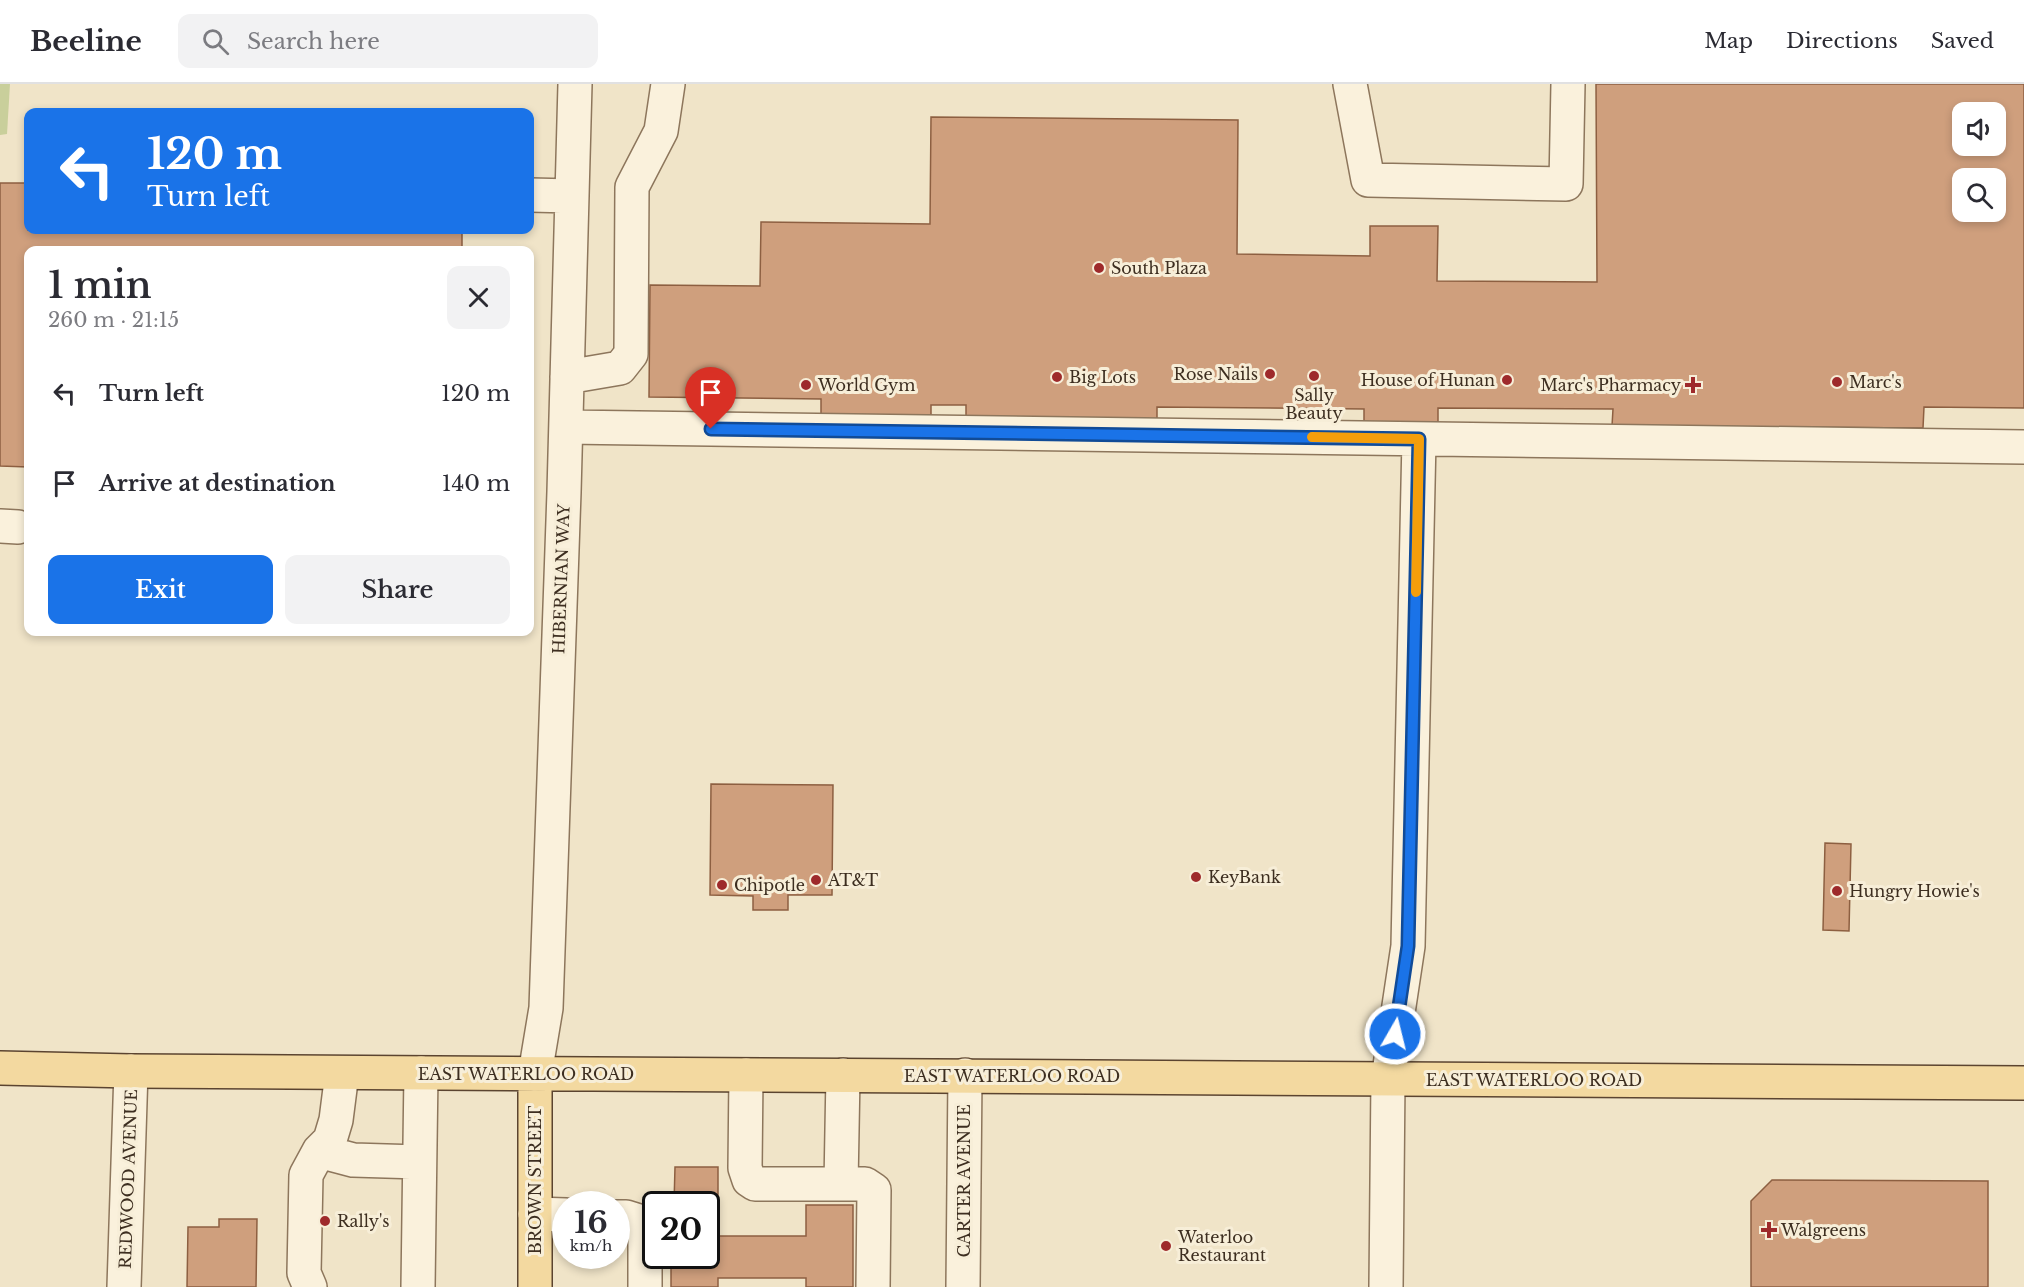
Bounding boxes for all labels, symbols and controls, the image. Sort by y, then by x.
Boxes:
search box [178,14,598,68]
text: Beeline [30,24,142,59]
icon: search [199,25,232,58]
text: Search here [247,28,380,55]
text: Map [1704,28,1753,54]
text: Directions [1786,28,1898,54]
text: Saved [1931,28,1994,54]
map controls [1952,102,2006,222]
button: sound [1952,102,2006,156]
text: 120 m [147,128,282,180]
icon: left [48,132,126,210]
button: search [1952,168,2006,222]
text: Turn left [147,180,270,213]
place label: South Plaza [1111,258,1207,278]
marker: South Plaza [1092,261,1106,275]
text: 1 min [48,263,152,308]
button: close [447,266,510,329]
text: 260 m · 21:15 [48,308,179,332]
place label: Rose Nails [1173,364,1258,384]
pin [685,367,736,429]
place label: Big Lots [1069,367,1136,387]
marker: Rose Nails [1263,367,1277,381]
marker: Sally Beauty [1307,369,1321,383]
marker: Big Lots [1050,370,1064,384]
place label: House of Hunan [1361,370,1495,390]
place label: Marc's [1849,372,1902,392]
marker: House of Hunan [1500,373,1514,387]
place label: World Gym [817,375,915,395]
place label: Marc's Pharmacy [1540,375,1682,395]
marker: Marc's [1830,375,1844,389]
icon: arrive [694,376,727,409]
icon: left [48,377,81,410]
marker: World Gym [799,378,813,392]
marker: Marc's Pharmacy [1686,378,1700,392]
text: Turn left [99,380,204,407]
text: 120 m [441,380,510,407]
place label: Sally Beauty [1285,385,1343,423]
icon: arrive [48,467,81,500]
text: Arrive at destination [99,470,336,497]
text: 140 m [442,470,510,497]
street label: HIBERNIAN WAY [548,503,574,654]
button: Exit [48,555,273,624]
button: Share [285,555,510,624]
place label: KeyBank [1208,867,1281,887]
place label: AT&T [827,870,878,890]
marker: KeyBank [1189,870,1203,884]
marker: AT&T [809,873,823,887]
place label: Chipotle [734,875,805,895]
marker: Chipotle [715,878,729,892]
place label: Hungry Howie's [1849,881,1980,901]
marker: Hungry Howie's [1830,884,1844,898]
position arrow [1363,1002,1427,1066]
street label: EAST WATERLOO ROAD [418,1064,634,1084]
street label: EAST WATERLOO ROAD [904,1066,1120,1086]
street label: EAST WATERLOO ROAD [1426,1070,1642,1090]
street label: REDWOOD AVENUE [115,1089,141,1269]
street label: CARTER AVENUE [954,1104,974,1258]
street label: BROWN STREET [525,1105,545,1254]
speed limit sign: 20 [642,1191,720,1269]
text: 16 [574,1204,608,1241]
place label: Rally's [337,1211,390,1231]
marker: Rally's [318,1214,332,1228]
place label: Walgreens [1780,1220,1866,1240]
marker: Walgreens [1762,1223,1776,1237]
place label: Waterloo Restaurant [1177,1227,1266,1265]
text: km/h [570,1236,612,1255]
marker: Waterloo Restaurant [1159,1239,1173,1253]

